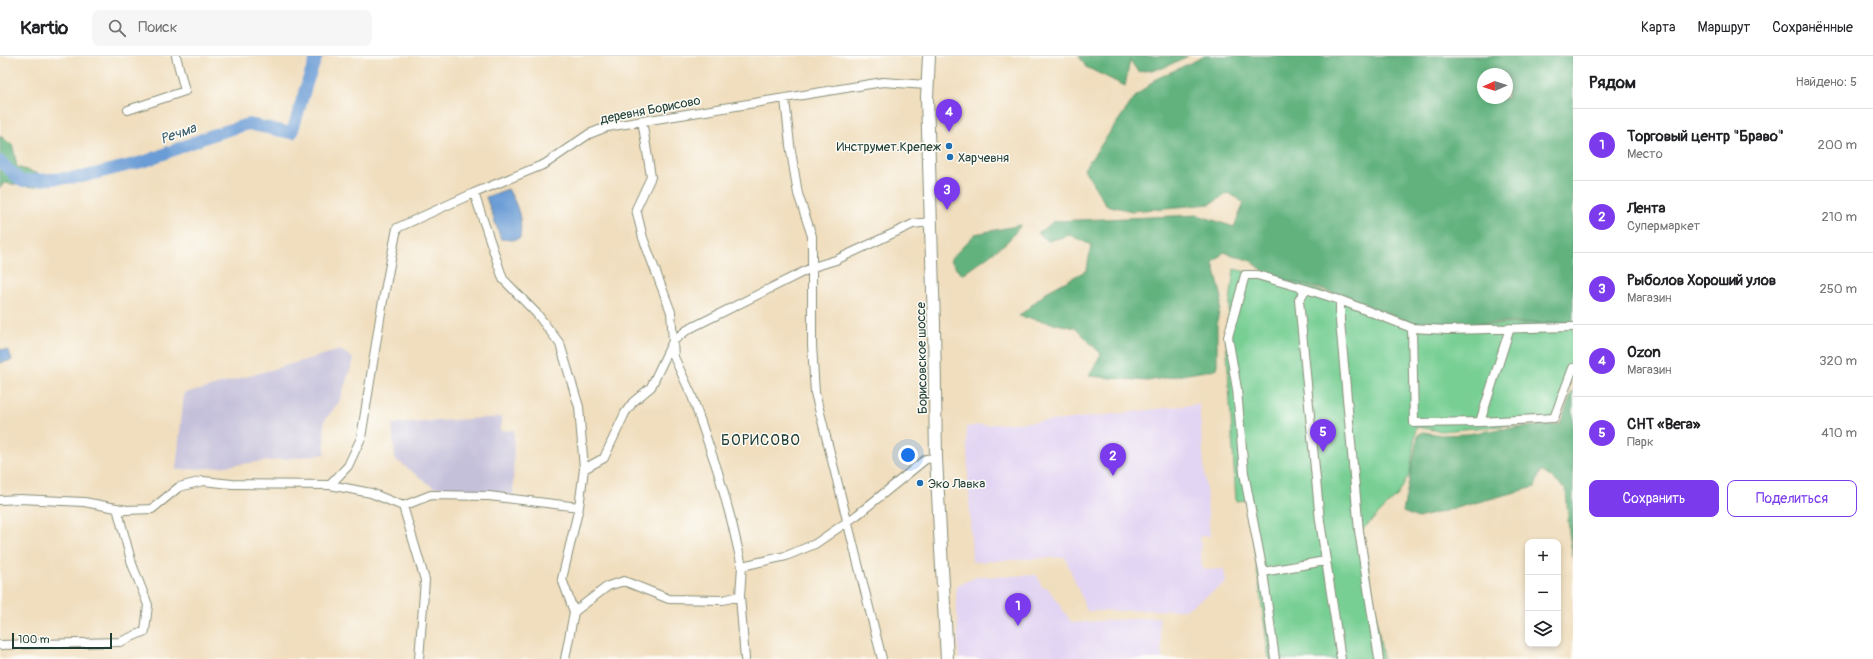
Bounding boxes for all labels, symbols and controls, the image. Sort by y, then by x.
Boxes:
search box [92,10,372,46]
text: Kartio [20,16,68,40]
icon: search [106,17,128,39]
text: Поиск [138,18,177,37]
text: Карта [1641,19,1676,36]
text: Маршрут [1698,19,1750,36]
text: Сохранённые [1772,19,1853,36]
north arrow [1477,68,1513,104]
text: Рядом [1589,72,1636,93]
text: Найдено: 5 [1795,74,1857,90]
street label: деревня Борисово [598,92,702,128]
pin: 4 [936,99,962,132]
water label: Речма [158,119,200,148]
text: Торговый центр "Браво" [1627,127,1784,146]
text: 1 [1599,137,1605,153]
text: 200 m [1818,137,1857,153]
place label: Инструмет.Крепеж [836,139,942,155]
marker: Инструмет.Крепеж [944,141,954,151]
text: Место [1627,146,1663,162]
place label: Харчевня [958,150,1009,166]
marker: Харчевня [945,152,955,162]
pin: 3 [934,177,960,210]
text: Лента [1627,199,1665,218]
text: 2 [1598,209,1606,225]
text: 210 m [1821,209,1857,225]
text: Супермаркет [1627,218,1700,234]
text: Рыболов Хороший улов [1627,271,1776,290]
text: 3 [1598,281,1606,297]
text: 250 m [1819,281,1857,297]
text: Магазин [1627,290,1671,306]
street label: Борисовское шоссе [913,301,931,414]
text: Ozon [1627,343,1661,362]
text: 4 [1598,353,1606,369]
text: 320 m [1819,353,1857,369]
text: Магазин [1627,362,1671,378]
text: СНТ «Вега» [1627,415,1700,434]
pin: 5 [1310,419,1336,452]
text: 5 [1598,425,1606,441]
text: 410 m [1821,425,1857,441]
district label: БОРИСОВО [721,431,801,450]
text: Парк [1627,434,1654,450]
pin: 2 [1100,443,1126,476]
your location [898,445,918,465]
place label: Эко Лавка [928,476,985,492]
marker: Эко Лавка [915,478,925,488]
button: Сохранить [1589,480,1719,517]
button: Поделиться [1727,480,1857,517]
map controls [1525,539,1561,647]
button: + [1525,539,1561,575]
button: − [1525,575,1561,611]
pin: 1 [1005,593,1031,626]
button: layers [1525,611,1561,647]
scale bar [12,631,112,650]
text: 100 m [18,633,49,646]

